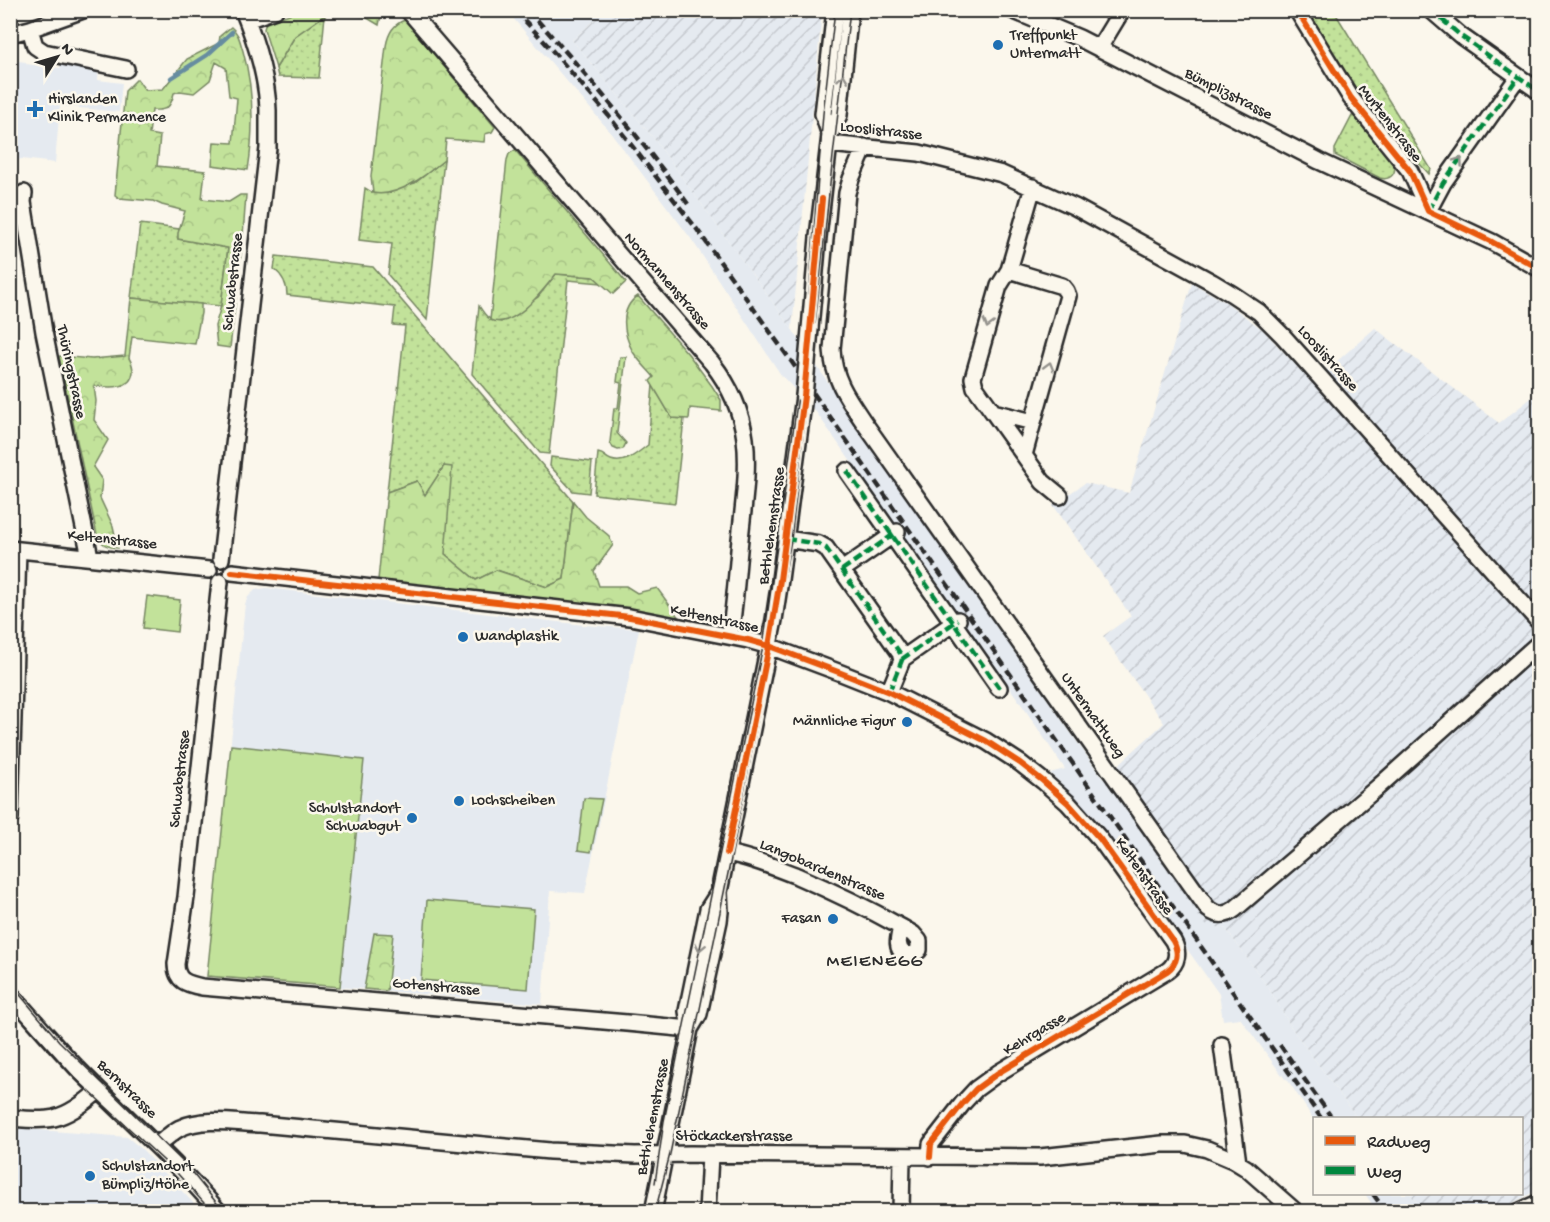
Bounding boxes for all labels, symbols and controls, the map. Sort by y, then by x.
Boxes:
north arrow [27,27,87,87]
place label: Treffpunkt Untermatt [1009,27,1082,64]
marker: Treffpunkt Untermatt [991,38,1005,52]
text: N [55,40,77,60]
street label: Bümplizstrasse [1180,64,1276,126]
one-way arrow [836,74,849,83]
street label: Murtenstrasse [1353,81,1426,167]
place label: Hirslanden Klinik Permanence [48,91,167,128]
marker: Hirslanden Klinik Permanence [26,100,44,118]
street label: Looslistrasse [839,118,924,146]
one-way arrow [1452,157,1463,168]
street label: Normannenstrasse [619,229,714,335]
street label: Schwabstrasse [219,231,249,332]
one-way arrow [983,318,995,329]
street label: Looslistrasse [1292,322,1362,397]
street label: Thüringstrasse [51,323,89,421]
one-way arrow [1042,361,1054,372]
street label: Bethlehemstrasse [755,465,791,587]
street label: Keltenstrasse [66,527,158,555]
street label: Keltenstrasse [668,601,761,639]
place label: Wandplastik [475,628,560,647]
marker: Wandplastik [456,630,470,644]
street label: Untermattweg [1055,669,1129,763]
place label: Männliche Figur [793,713,896,732]
marker: Männliche Figur [900,715,914,729]
street label: Schwabstrasse [166,728,196,829]
place label: Lochscheiben [471,792,556,811]
marker: Lochscheiben [452,794,466,808]
place label: Schulstandort Schwabgut [309,800,401,837]
marker: Schulstandort Schwabgut [405,811,419,825]
street label: Keltenstrasse [1109,835,1177,920]
street label: Langobardenstrasse [756,836,889,906]
place label: Fasan [781,910,821,929]
marker: Fasan [826,912,840,926]
one-way arrow [694,942,707,952]
district label: MEIENEGG [827,952,923,973]
street label: Gotenstrasse [391,975,481,1001]
street label: Kehrgasse [1000,1009,1070,1061]
street label: Bernstrasse [91,1056,161,1124]
street label: Bethlehemstrasse [633,1056,675,1178]
legend [1313,1117,1523,1195]
street label: Stöckackerstrasse [675,1128,793,1147]
text: Radweg [1367,1133,1430,1154]
place label: Schulstandort Bümpliz/Höhe [101,1158,195,1195]
text: Weg [1367,1163,1402,1184]
marker: Schulstandort Bümpliz/Höhe [83,1169,97,1183]

